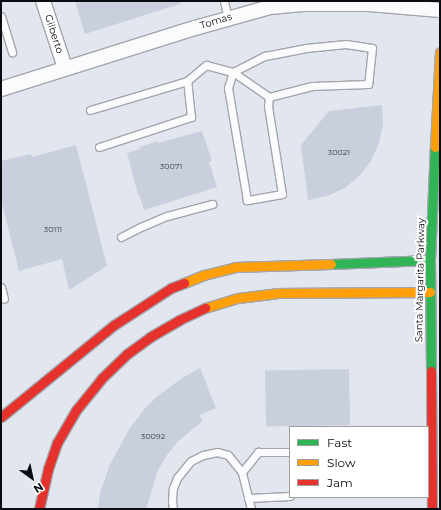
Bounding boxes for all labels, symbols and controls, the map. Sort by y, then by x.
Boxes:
street label: Tomas [199,10,233,32]
street label: Gilberto [42,13,66,55]
house number: 30021 [328,148,350,158]
house number: 30071 [160,162,182,172]
street label: Santa Margarita Parkway [413,218,427,342]
house number: 30111 [44,225,62,235]
legend [289,426,429,498]
house number: 30092 [141,432,165,442]
text: Fast [327,435,352,450]
text: Slow [327,455,356,470]
north arrow [12,458,52,498]
text: Jam [327,475,353,490]
text: N [31,480,46,496]

